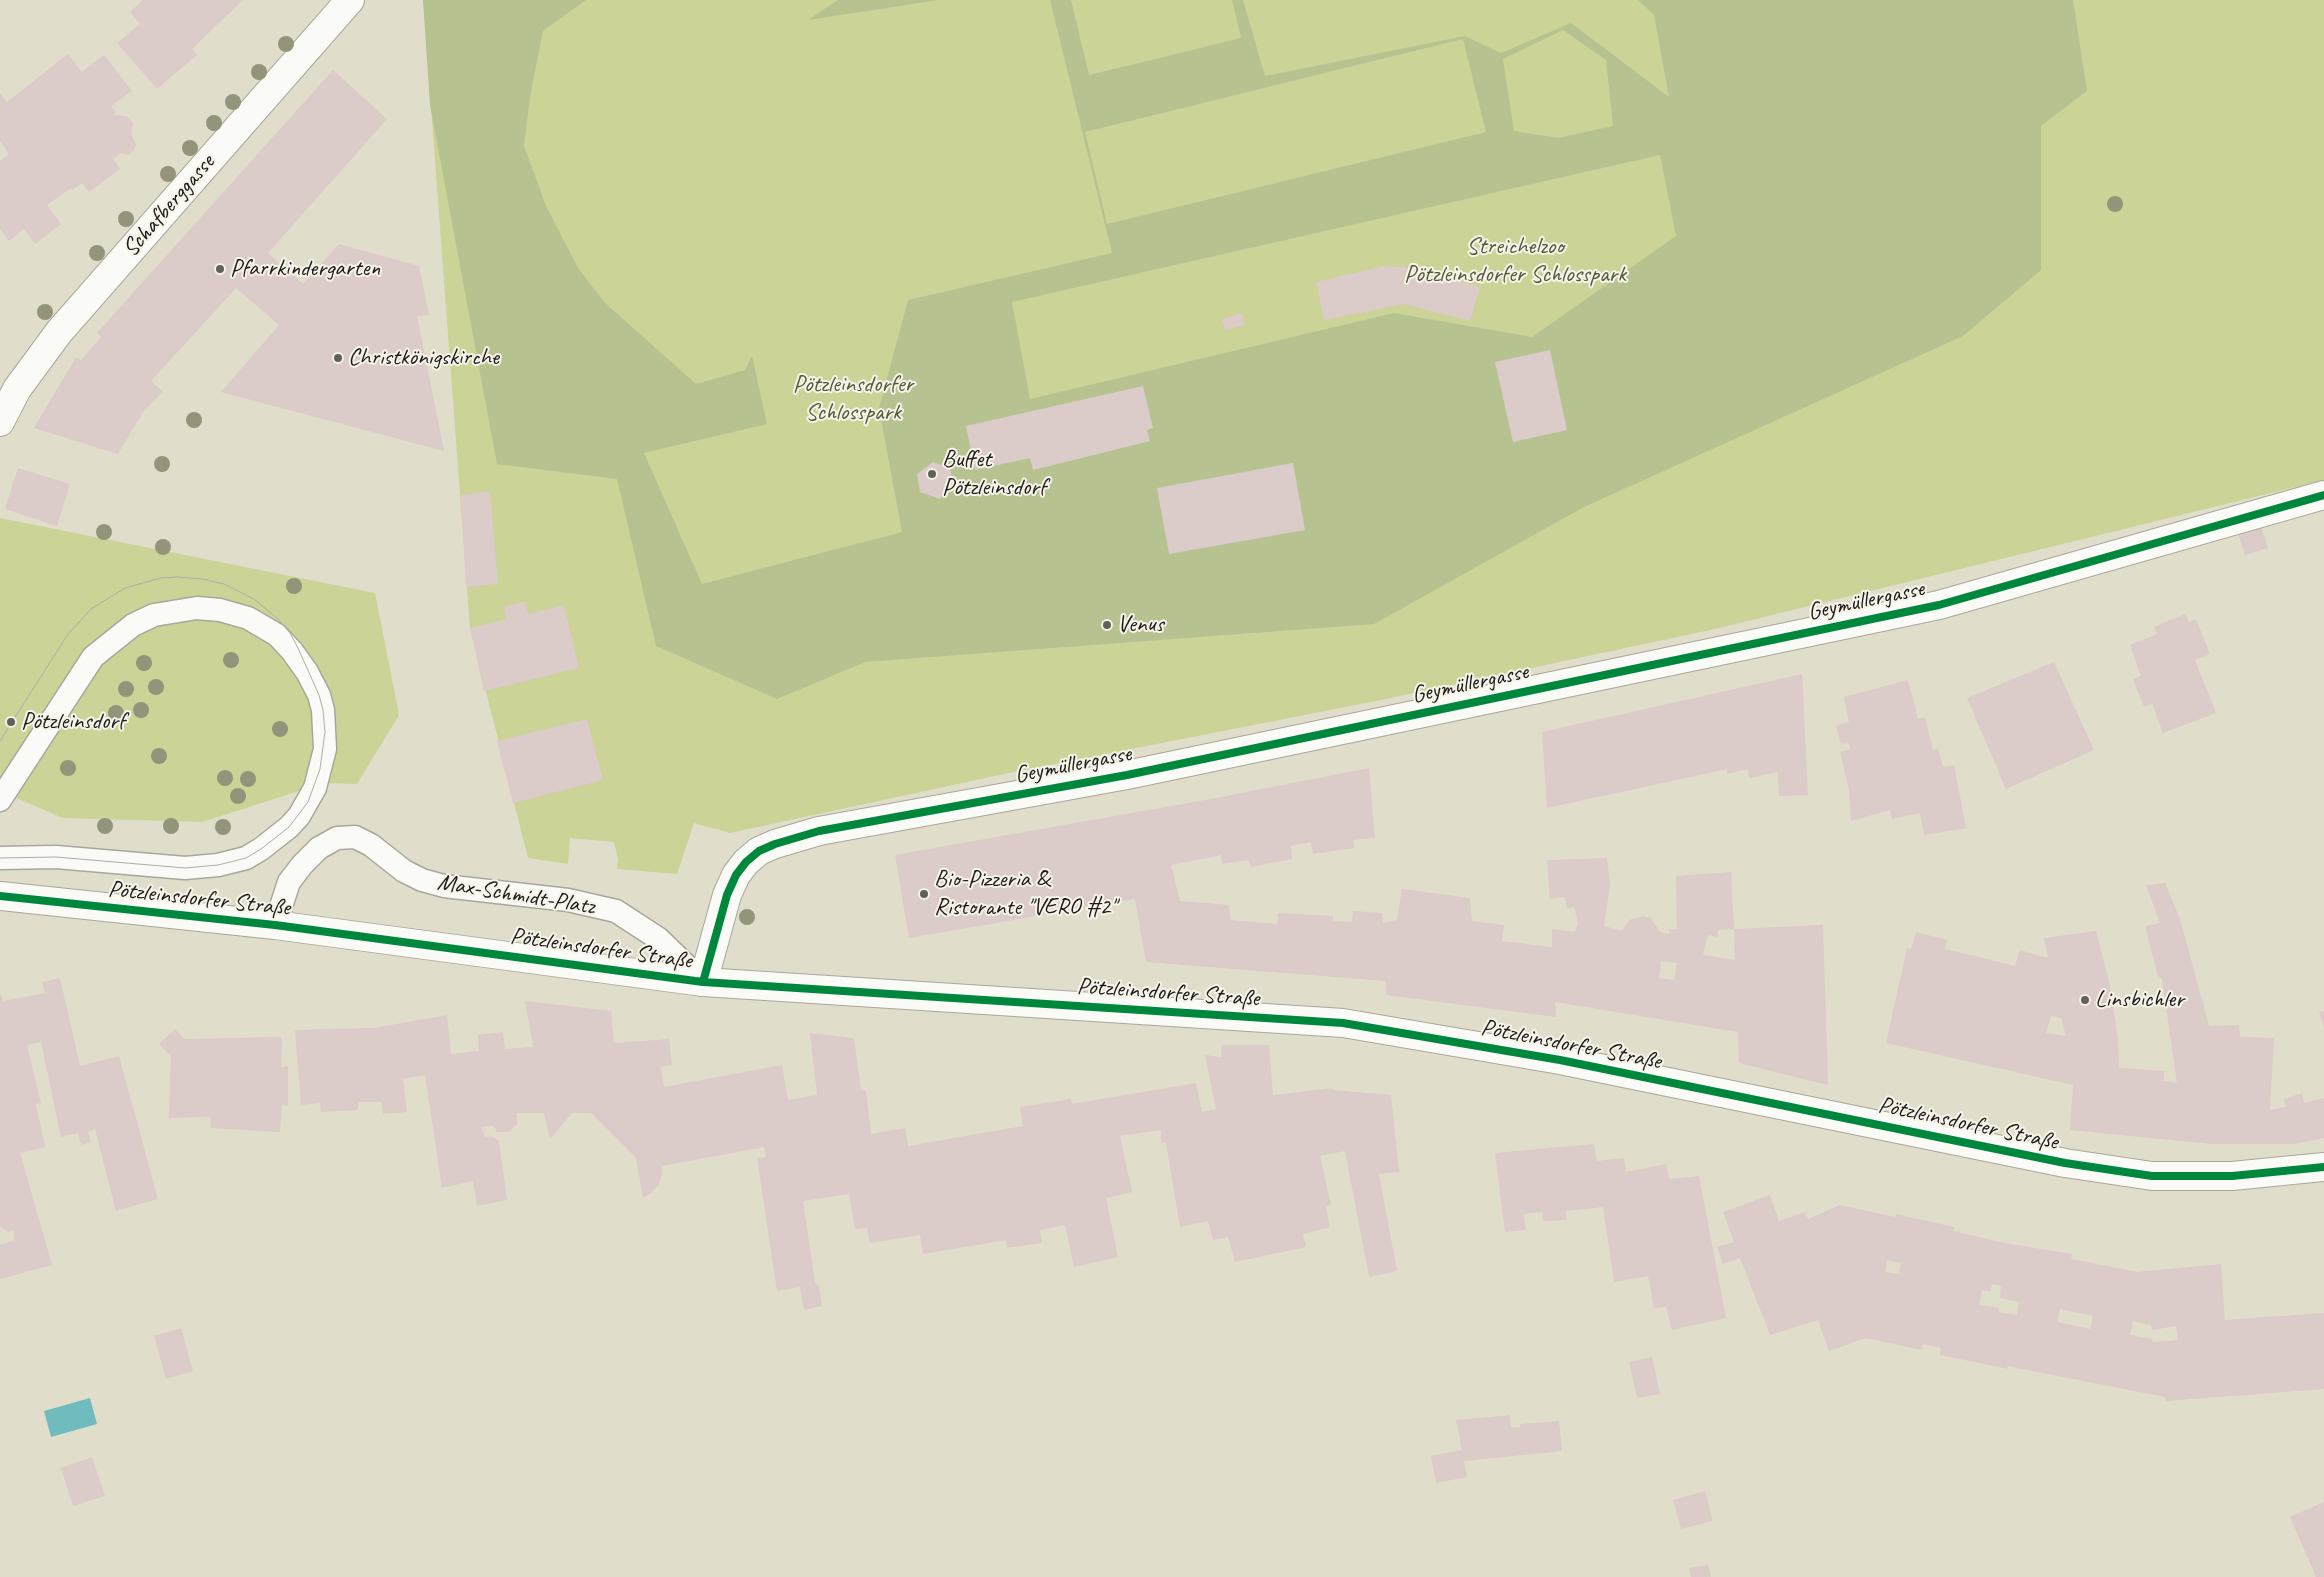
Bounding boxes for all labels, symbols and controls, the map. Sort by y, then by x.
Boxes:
street label: Schafberggasse [117,149,221,263]
park label: Streichelzoo Pötzleinsdorfer Schlosspark [1404,233,1626,289]
place label: Pfarrkindergarten [230,255,380,283]
marker: Pfarrkindergarten [214,263,226,275]
place label: Christkönigskirche [348,344,499,372]
marker: Christkönigskirche [332,352,344,364]
park label: Pötzleinsdorfer Schlosspark [793,371,913,427]
place label: Buffet Pötzleinsdorf [942,446,1046,502]
marker: Buffet Pötzleinsdorf [926,468,938,480]
street label: Geymüllergasse [1805,575,1927,627]
place label: Venus [1117,611,1164,639]
marker: Venus [1101,619,1113,631]
street label: Geymüllergasse [1409,658,1531,710]
place label: Pötzleinsdorf [21,708,125,736]
marker: Pötzleinsdorf [5,716,17,728]
street label: Geymüllergasse [1012,740,1134,790]
place label: Bio-Pizzeria & Ristorante "VERO #2" [934,866,1116,922]
street label: Max-Schmidt-Platz [435,868,597,922]
street label: Pötzleinsdorfer Straße [107,875,291,923]
marker: Bio-Pizzeria & Ristorante "VERO #2" [918,888,930,900]
street label: Pötzleinsdorfer Straße [508,922,694,976]
street label: Pötzleinsdorfer Straße [1076,972,1260,1014]
place label: Linsbichler [2095,986,2184,1014]
marker: Linsbichler [2079,994,2091,1006]
street label: Pötzleinsdorfer Straße [1479,1013,1663,1077]
street label: Pötzleinsdorfer Straße [1876,1091,2060,1157]

